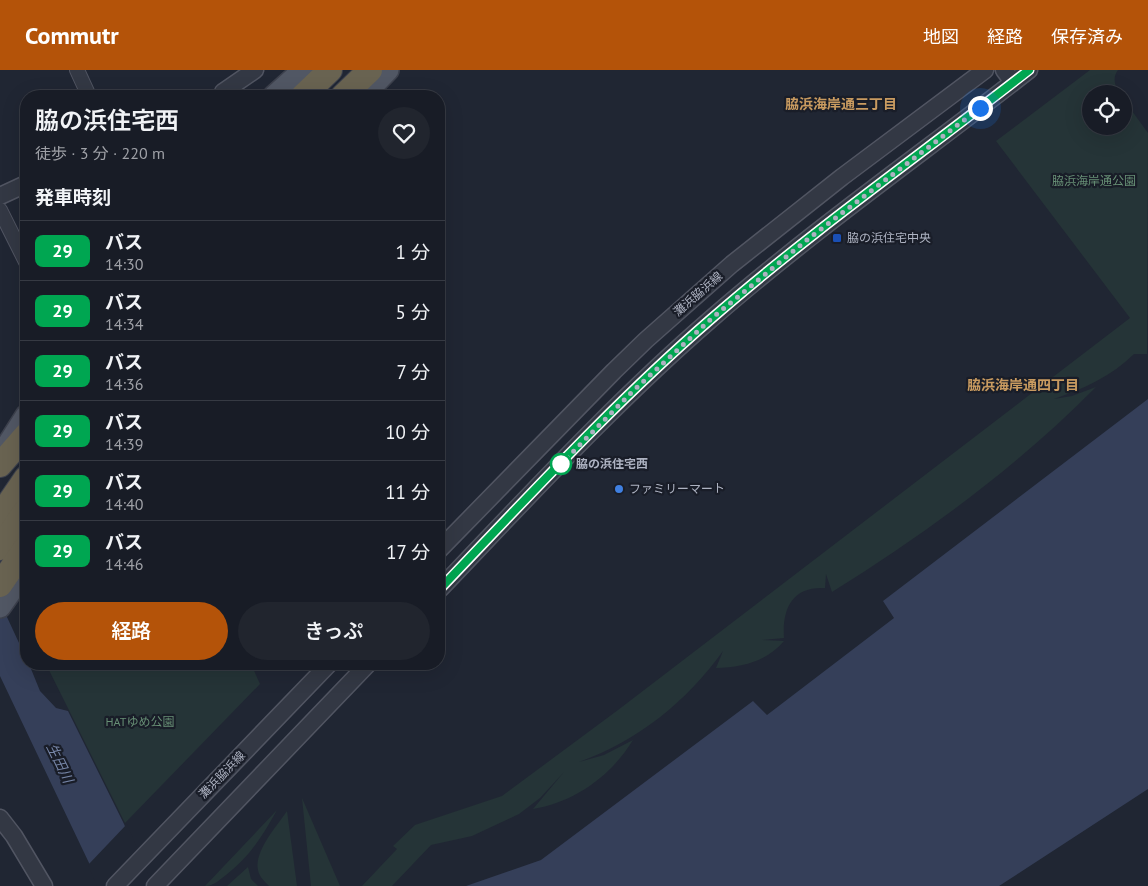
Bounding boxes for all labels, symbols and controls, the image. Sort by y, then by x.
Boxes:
text: Commutr [25,20,119,51]
text: 地図 [923,25,959,48]
text: 経路 [987,25,1023,48]
text: 保存済み [1051,25,1123,48]
map controls [1082,85,1132,135]
button: locate [1082,85,1132,135]
district label: 脇浜海岸通三丁目 [785,95,897,113]
your location [968,96,993,121]
text: 脇の浜住宅西 [35,105,179,136]
button: heart [378,107,430,159]
text: 徒歩 · 3 分 · 220 m [35,143,165,163]
park label: 脇浜海岸通公園 [1052,173,1136,188]
text: 発車時刻 [35,185,111,209]
text: バス [105,230,143,254]
place label: 脇の浜住宅中央 [847,230,931,245]
marker: 脇の浜住宅中央 [831,232,843,244]
text: 29 [52,239,73,262]
text: 1 分 [396,240,430,264]
text: 14:30 [105,254,143,274]
street label: 灘浜脇浜線 [670,268,725,319]
text: バス [105,290,143,314]
text: 29 [52,299,73,322]
text: 5 分 [396,300,430,324]
text: 14:34 [105,314,143,334]
text: バス [105,350,143,374]
text: 29 [52,359,73,382]
text: 7 分 [397,360,430,384]
text: 14:36 [105,374,143,394]
district label: 脇浜海岸通四丁目 [967,376,1079,394]
text: バス [105,410,143,434]
text: 29 [52,419,73,442]
text: 10 分 [385,420,430,444]
text: 14:39 [105,434,143,454]
marker: 脇の浜住宅西 [550,453,572,475]
place label: 脇の浜住宅西 [576,456,648,471]
text: バス [105,470,143,494]
text: 29 [52,479,73,502]
text: 11 分 [385,480,430,504]
place label: ファミリーマート [629,481,725,496]
marker: ファミリーマート [613,483,625,495]
text: 14:40 [105,494,143,514]
text: バス [105,530,143,554]
text: 29 [52,539,73,562]
text: 17 分 [386,540,430,564]
text: 14:46 [105,554,143,574]
button: 経路 [35,602,228,660]
button: きっぷ [238,602,430,660]
park label: HATゆめ公園 [106,714,174,729]
water label: 生田川 [43,740,78,788]
street label: 灘浜脇浜線 [195,748,248,801]

